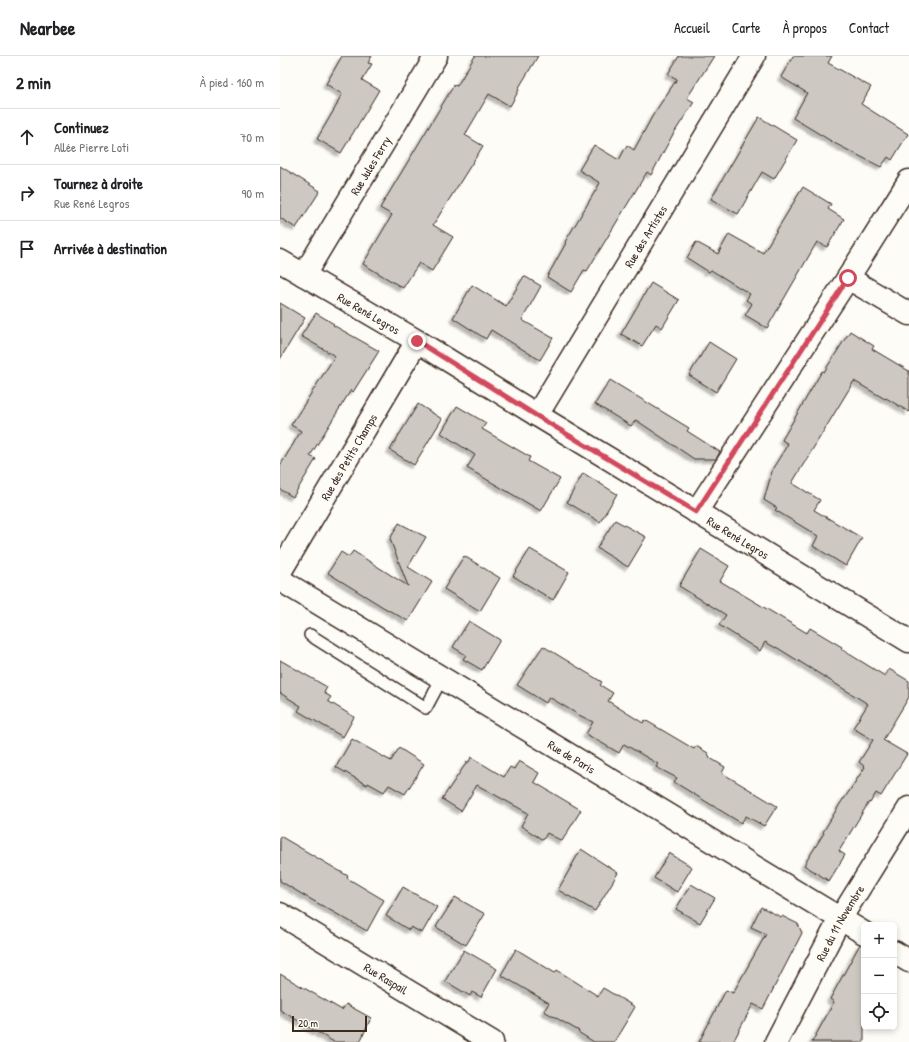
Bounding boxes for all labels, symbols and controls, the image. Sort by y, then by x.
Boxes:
text: Nearbee [20,15,75,41]
text: Accueil [674,18,710,37]
text: Carte [732,18,761,37]
text: À propos [783,18,827,37]
text: Contact [849,18,889,37]
text: 2 min [16,71,51,94]
text: À pied · 160 m [200,73,264,91]
text: Continuez [54,117,109,138]
icon: ahead [16,126,38,148]
text: 70 m [240,128,264,146]
street label: Rue Jules Ferry [346,133,394,198]
text: Allée Pierre Loti [54,138,129,156]
text: Tournez à droite [54,173,143,194]
icon: right [16,182,38,204]
text: 90 m [242,184,264,202]
text: Rue René Legros [54,194,129,212]
street label: Rue des Artistes [620,201,671,271]
icon: arrive [16,238,38,260]
text: Arrivée à destination [54,238,167,259]
route start [839,269,857,287]
street label: Rue René Legros [335,288,404,338]
route end [408,332,426,350]
street label: Rue des Petits Champs [316,410,381,503]
street label: Rue René Legros [704,512,773,563]
street label: Rue de Paris [545,736,599,777]
street label: Rue du 11 Novembre [811,881,868,964]
map controls [861,922,897,1030]
button: + [861,922,897,958]
street label: Rue Raspail [361,958,412,998]
button: − [861,958,897,994]
button: locate [861,994,897,1030]
scale bar [292,1014,367,1033]
text: 20 m [298,1016,318,1030]

